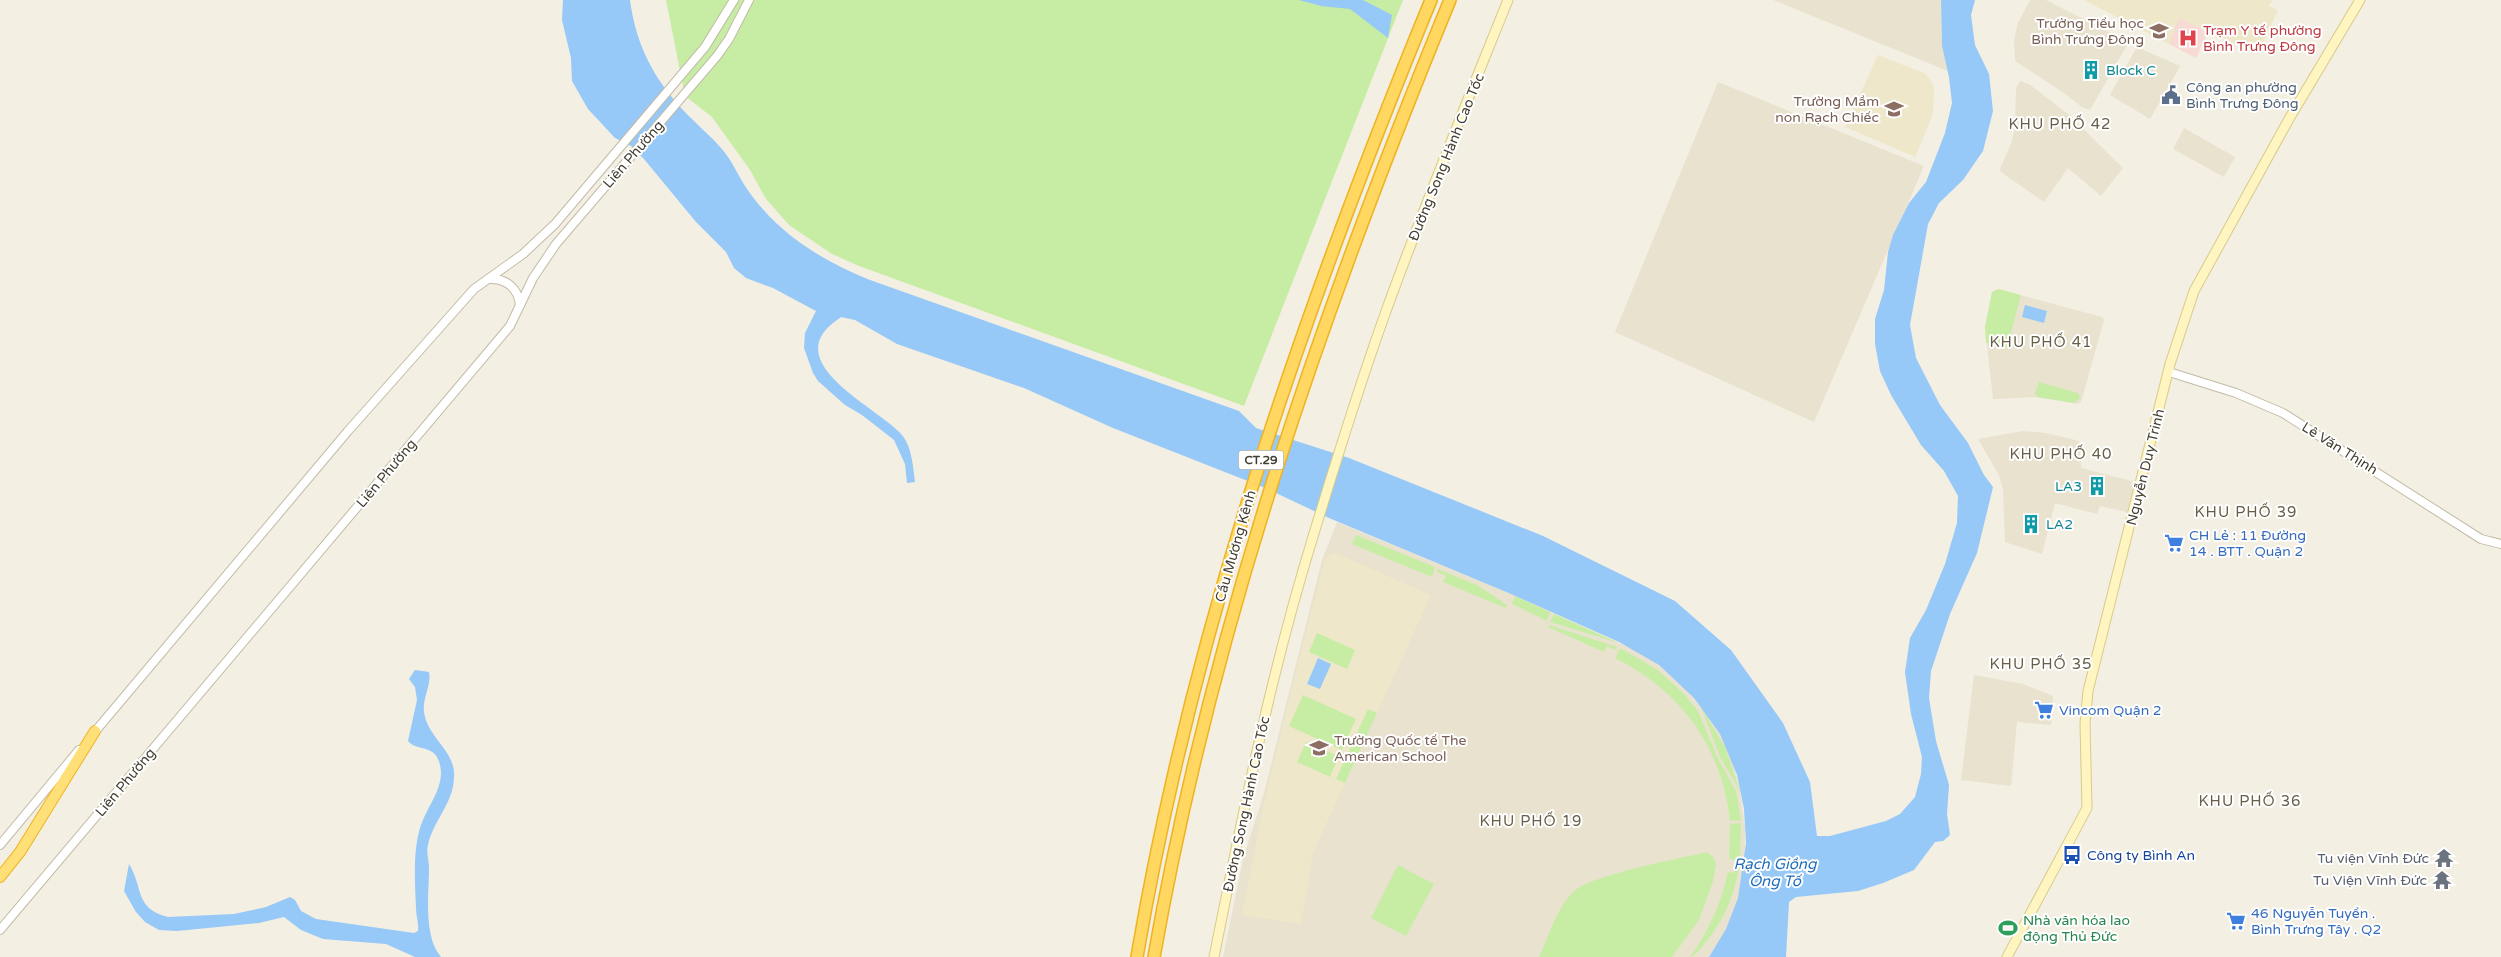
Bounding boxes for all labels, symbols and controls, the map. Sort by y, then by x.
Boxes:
place label: Trường Tiểu học Bình Trưng Đông [2031,15,2144,48]
school or university icon: Trường Tiểu học Bình Trưng Đông [2148,20,2170,42]
place label: Trạm Y tế phường Bình Trưng Đông [2203,22,2322,55]
hospital icon: Trạm Y tế phường Bình Trưng Đông [2177,27,2199,49]
building icon: Block C [2080,59,2102,81]
place label: Block C [2106,62,2156,79]
street label: Đường Song Hành Cao Tốc [1405,71,1488,243]
place label: Công an phường Bình Trưng Đông [2186,79,2299,112]
public building icon: Công an phường Bình Trưng Đông [2160,84,2182,106]
place label: Trường Mầm non Rạch Chiếc [1775,93,1879,126]
school or university icon: Trường Mầm non Rạch Chiếc [1883,98,1905,120]
district label: KHU PHỐ 42 [2009,114,2111,133]
street label: Liên Phường [599,117,667,192]
district label: KHU PHỐ 41 [1990,332,2092,351]
street label: Nguyễn Duy Trinh [2123,407,2168,527]
street label: Lê Văn Thịnh [2299,418,2381,478]
street label: Liên Phường [353,436,420,511]
district label: KHU PHỐ 40 [2010,444,2112,463]
road number: CT.29 [1238,450,1284,470]
building icon: LA3 [2086,475,2108,497]
place label: LA3 [2055,478,2082,495]
street label: Cầu Mương Kênh [1211,488,1260,604]
district label: KHU PHỐ 39 [2195,502,2297,521]
building icon: LA2 [2020,513,2042,535]
place label: LA2 [2046,516,2073,533]
place label: CH Lẻ : 11 Đường 14 . BTT . Quận 2 [2189,527,2306,560]
supermarket icon: CH Lẻ : 11 Đường 14 . BTT . Quận 2 [2163,532,2185,554]
district label: KHU PHỐ 35 [1990,654,2092,673]
supermarket icon: Vincom Quận 2 [2033,699,2055,721]
place label: Vincom Quận 2 [2059,702,2162,719]
street label: Đường Song Hành Cao Tốc [1220,715,1273,894]
place label: Trường Quốc tế The American School [1334,732,1466,765]
school or university icon: Trường Quốc tế The American School [1308,737,1330,759]
street label: Liên Phường [92,745,159,820]
district label: KHU PHỐ 36 [2199,791,2301,810]
district label: KHU PHỐ 19 [1480,811,1582,830]
bus stop icon: Công ty Bình An [2061,844,2083,866]
place label: Công ty Bình An [2087,847,2195,864]
temple icon: Tu viện Vĩnh Đức [2433,847,2455,869]
place label: Tu viện Vĩnh Đức [2317,850,2429,867]
water label: Rạch Giồng Ông Tố [1734,855,1818,890]
temple icon: Tu Viện Vĩnh Đức [2431,869,2453,891]
place label: Tu Viện Vĩnh Đức [2313,872,2427,889]
place label: 46 Nguyễn Tuyển . Bình Trưng Tây . Q2 [2251,905,2381,938]
supermarket icon: 46 Nguyễn Tuyển . Bình Trưng Tây . Q2 [2225,910,2247,932]
place label: Nhà văn hóa lao động Thủ Đức [2023,912,2130,945]
sports icon: Nhà văn hóa lao động Thủ Đức [1997,917,2019,939]

